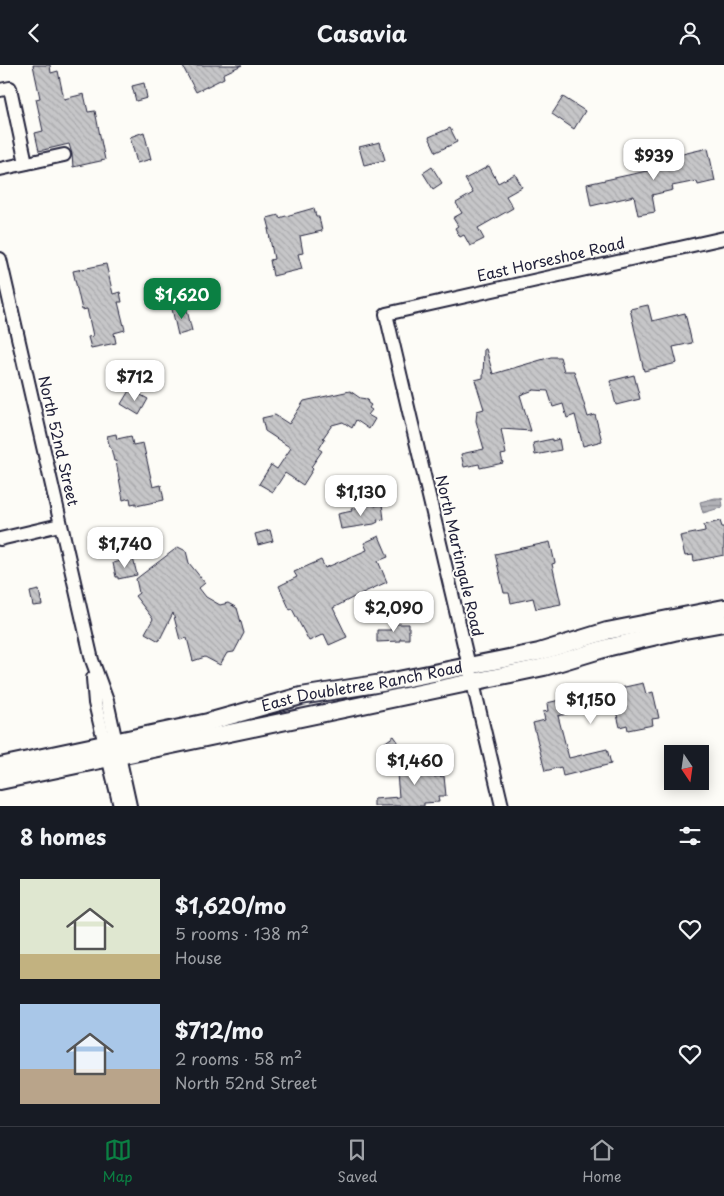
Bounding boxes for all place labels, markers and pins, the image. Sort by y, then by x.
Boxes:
pin: $939 [624,139,684,181]
pin: $1,620 [141,277,223,320]
pin: $712 [105,359,165,402]
pin: $1,130 [320,475,402,517]
pin: $1,740 [84,527,166,569]
pin: $2,090 [353,591,435,633]
pin: $1,150 [550,683,632,725]
pin: $1,460 [374,743,456,786]

